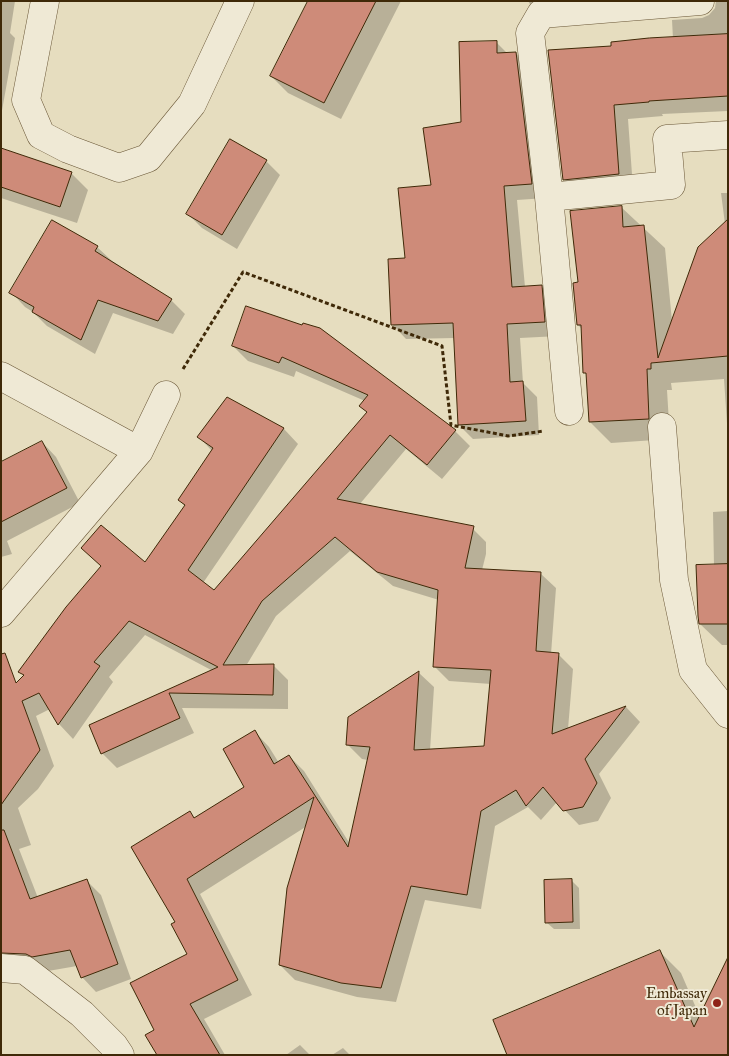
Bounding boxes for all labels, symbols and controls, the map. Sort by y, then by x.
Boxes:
place label: Embassay of Japan [646,985,707,1020]
marker: Embassay of Japan [711,997,723,1009]

